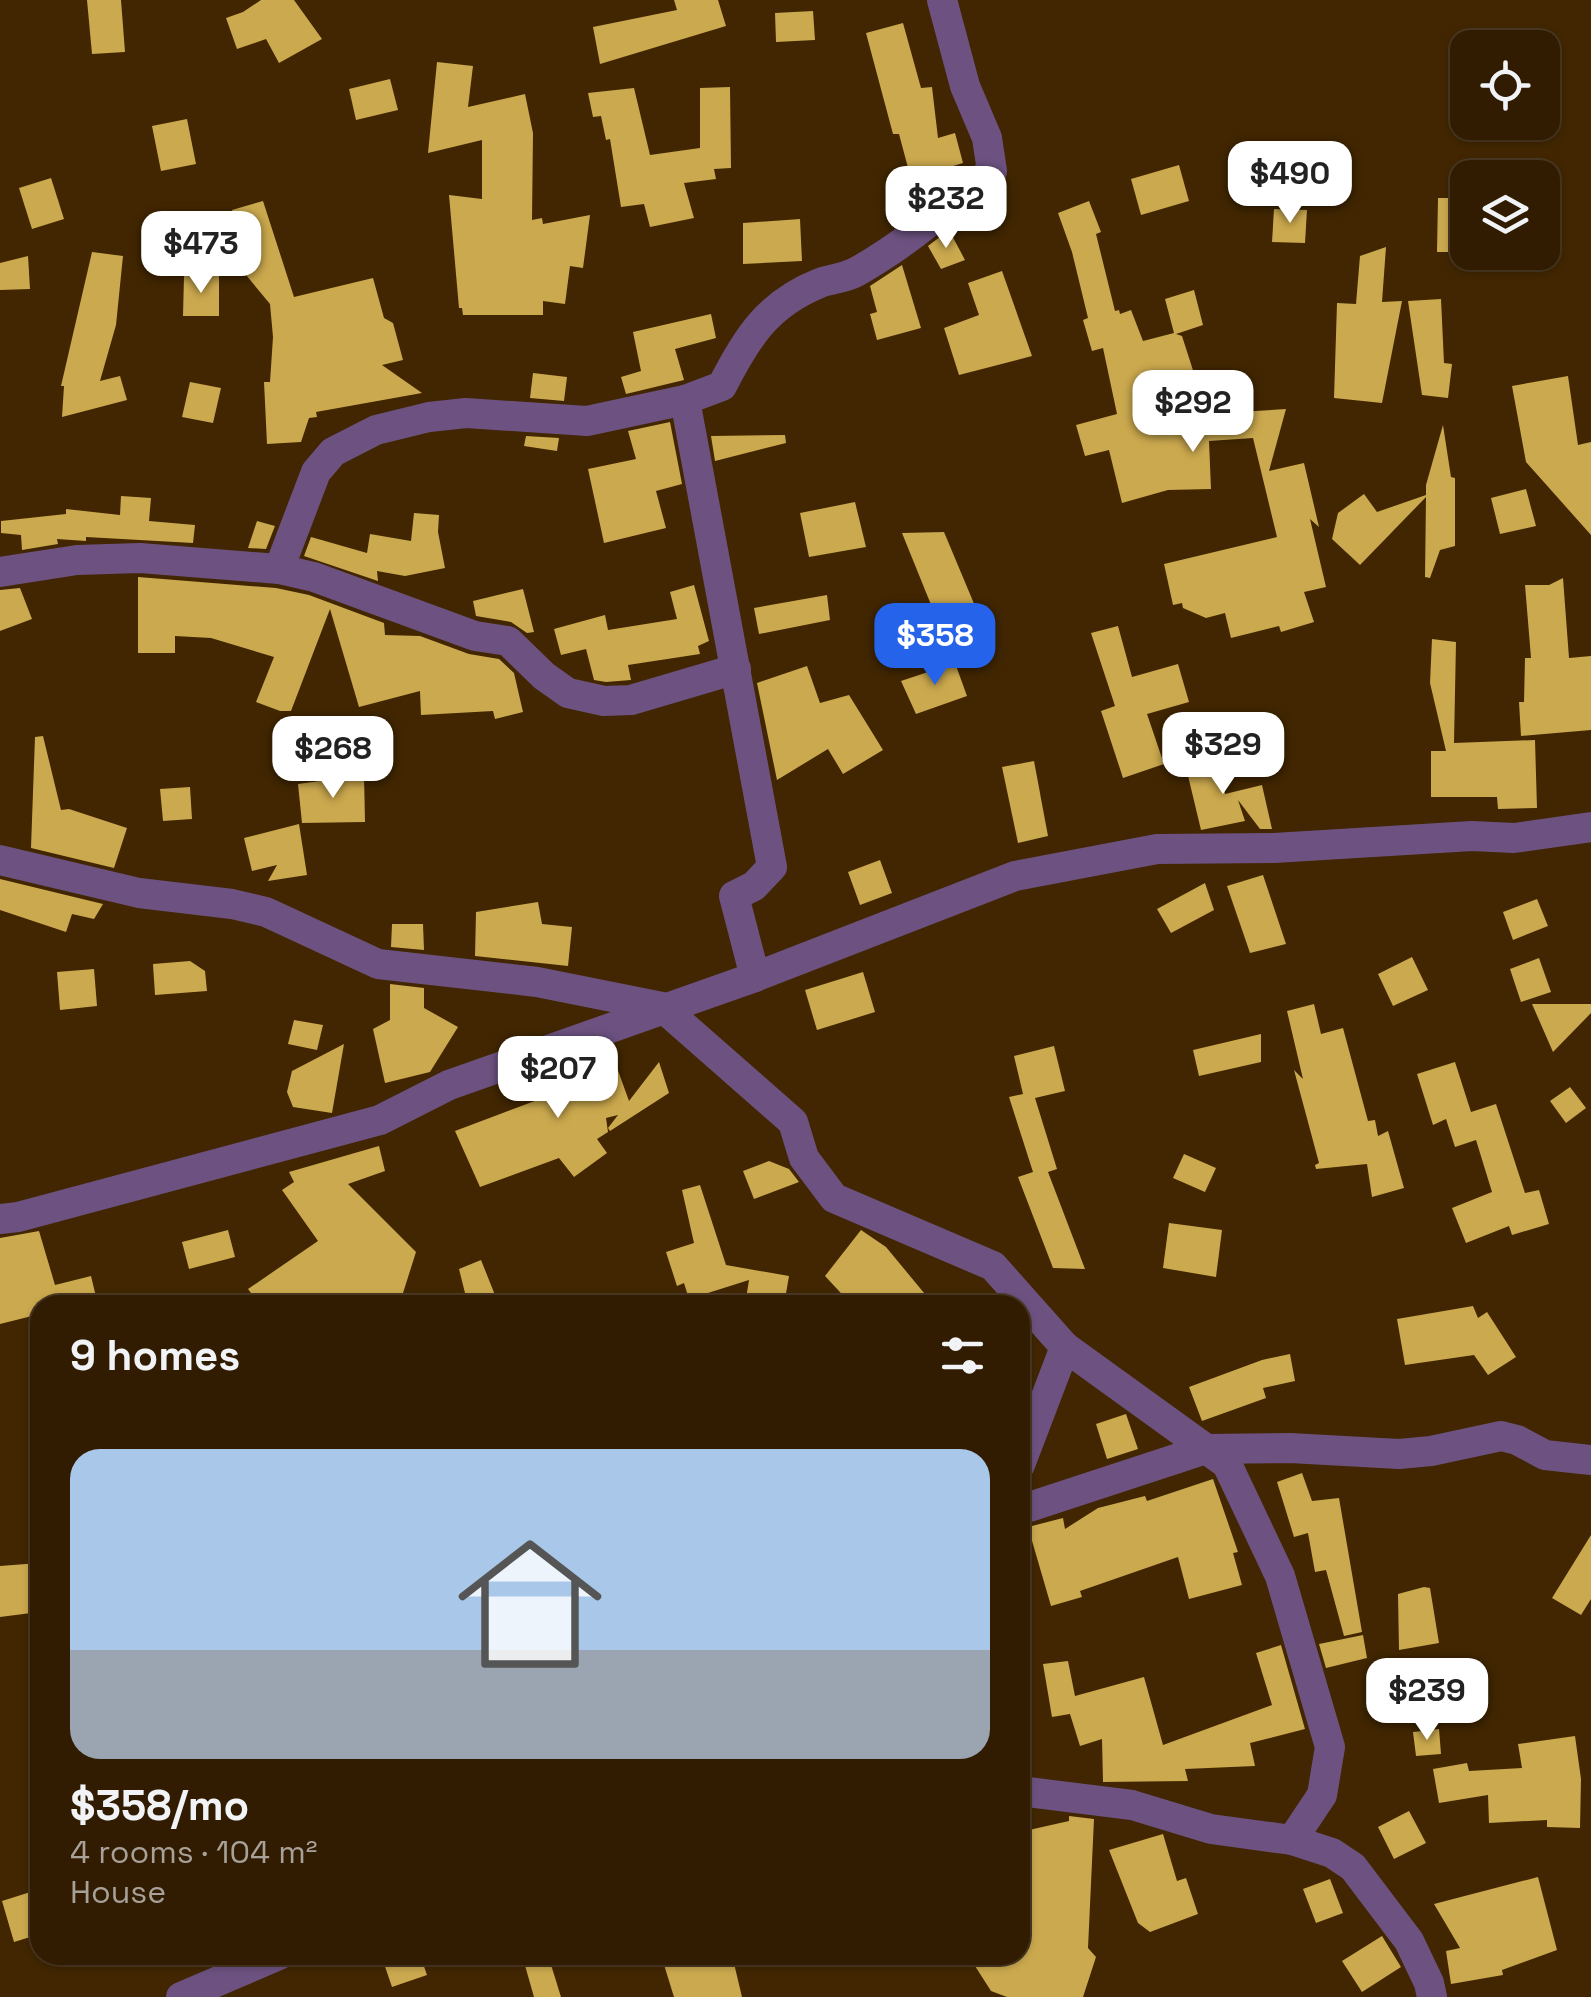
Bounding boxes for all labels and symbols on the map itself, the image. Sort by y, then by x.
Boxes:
pin: $490 [1231,141,1349,226]
pin: $232 [887,166,1005,251]
pin: $473 [142,211,260,296]
pin: $292 [1134,370,1252,455]
pin: $358 [876,603,994,688]
pin: $329 [1164,712,1282,797]
pin: $268 [274,716,392,801]
pin: $207 [499,1036,617,1121]
pin: $239 [1368,1658,1486,1743]

